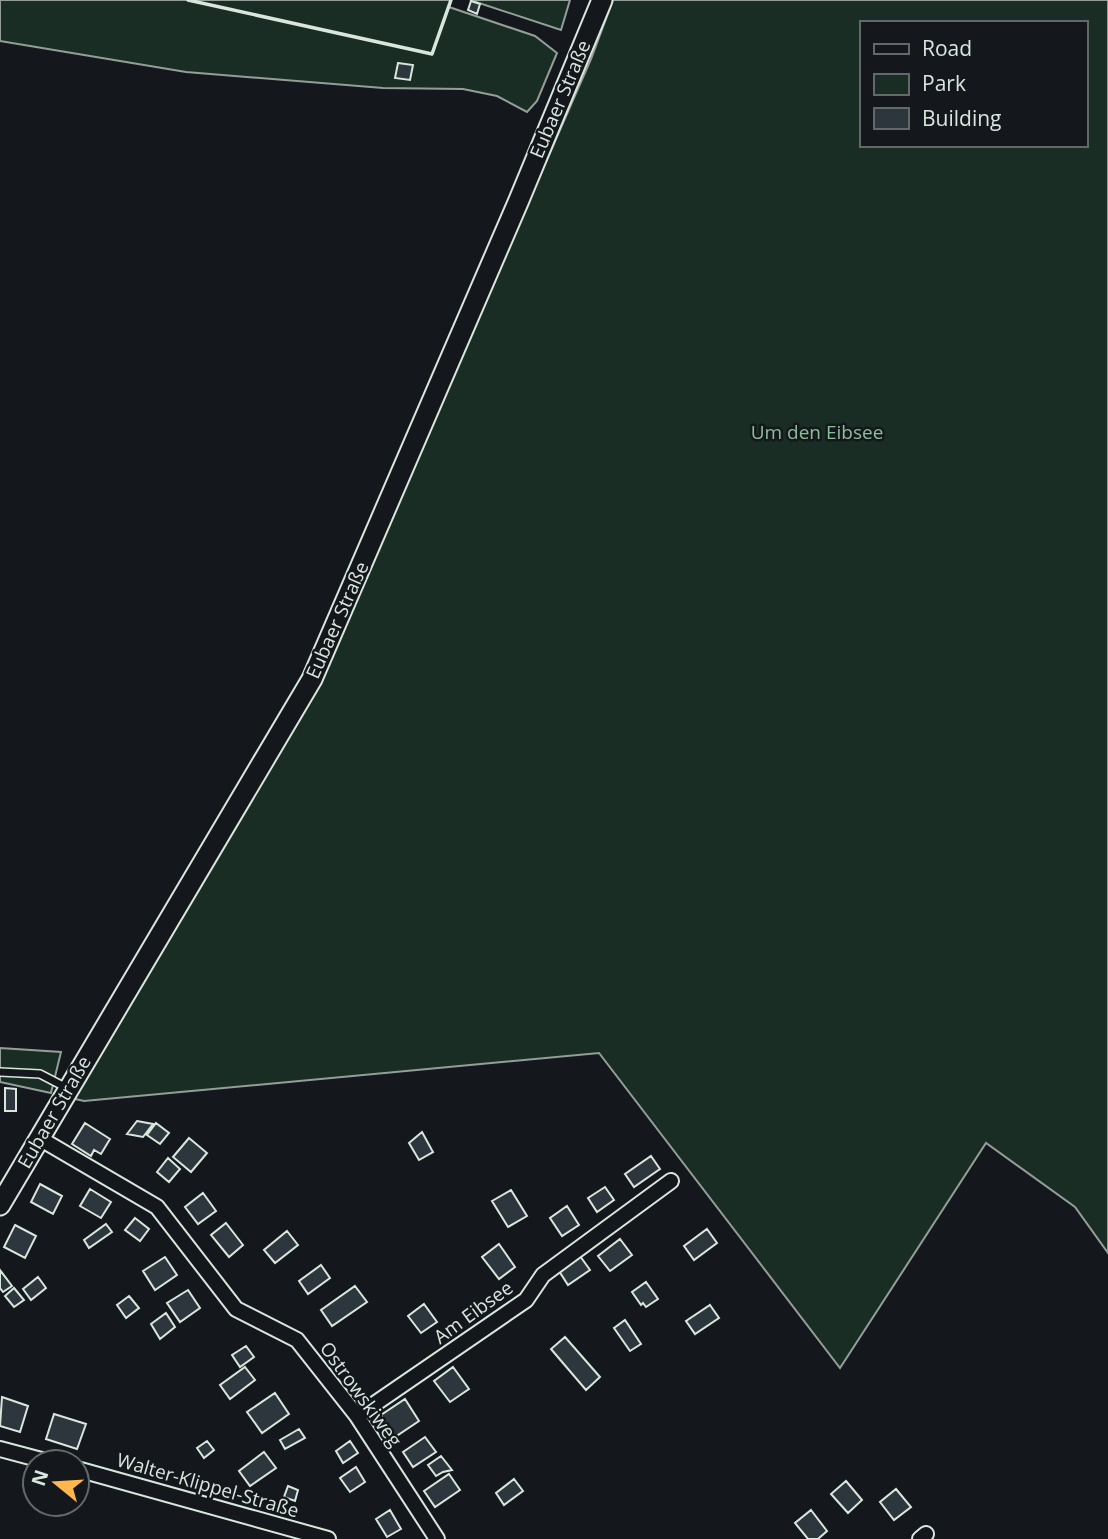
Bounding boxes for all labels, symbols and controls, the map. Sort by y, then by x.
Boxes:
legend [860,21,1087,147]
text: Road [922,34,972,62]
street label: Eubaer Straße [523,36,597,162]
text: Park [922,69,966,97]
text: Building [922,104,1001,132]
park label: Um den Eibsee [751,419,883,445]
street label: Eubaer Straße [300,557,374,683]
street label: Eubaer Straße [11,1051,97,1173]
street label: Am Eibsee [428,1274,518,1350]
street label: Ostrowskiweg [314,1336,408,1452]
street label: Walter-Klippel-Straße [114,1447,302,1523]
north arrow [21,1448,91,1518]
text: N [25,1466,55,1489]

